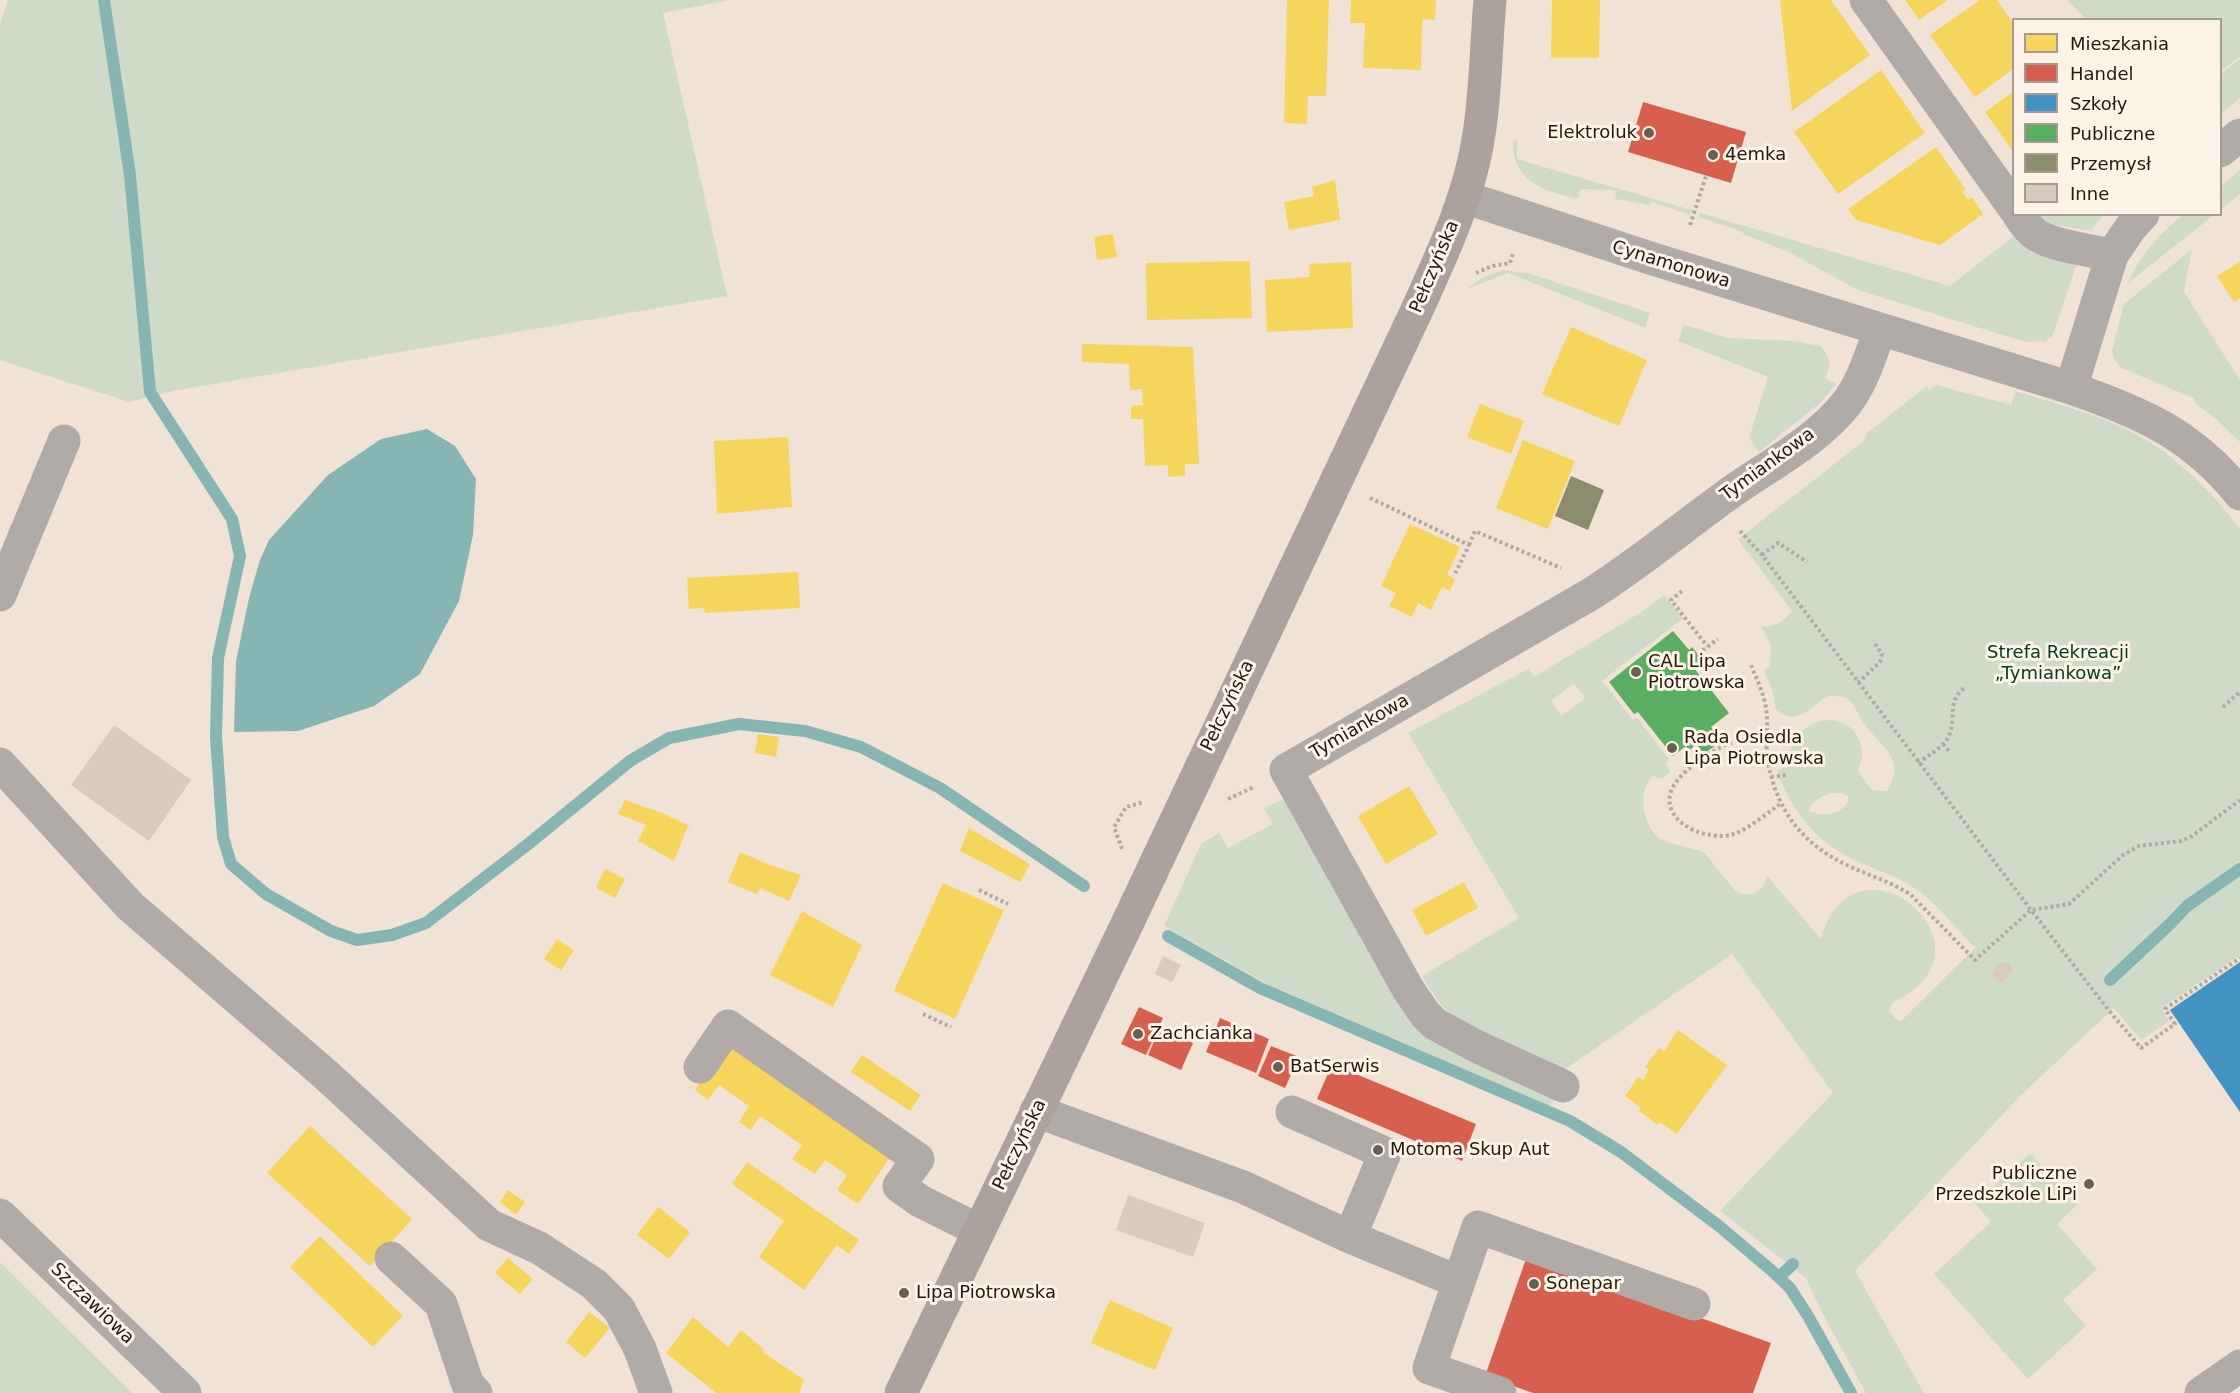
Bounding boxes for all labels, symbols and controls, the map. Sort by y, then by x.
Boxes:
legend [2012,18,2222,216]
text: Mieszkania [2070,33,2169,54]
text: Handel [2070,63,2133,84]
text: Szkoły [2070,93,2127,114]
place label: Elektroluk [1547,122,1637,144]
text: Publiczne [2070,123,2155,144]
marker: Elektroluk [1642,126,1656,140]
place label: 4emka [1725,144,1786,166]
marker: 4emka [1706,148,1720,162]
text: Przemysł [2070,153,2151,174]
text: Inne [2070,183,2109,204]
street label: Pełczyńska [1406,218,1464,316]
street label: Cynamonowa [1609,237,1733,293]
street label: Tymiankowa [1717,424,1819,506]
park label: Strefa Rekreacji „Tymiankowa” [1987,642,2129,684]
place label: CAL Lipa Piotrowska [1648,651,1745,694]
street label: Pełczyńska [1197,657,1259,755]
marker: CAL Lipa Piotrowska [1629,665,1643,679]
street label: Tymiankowa [1307,690,1413,764]
place label: Rada Osiedla Lipa Piotrowska [1684,727,1824,770]
marker: Rada Osiedla Lipa Piotrowska [1665,741,1679,755]
place label: Zachcianka [1150,1023,1253,1045]
marker: Zachcianka [1131,1027,1145,1041]
place label: BatSerwis [1290,1056,1379,1078]
marker: BatSerwis [1271,1060,1285,1074]
street label: Pełczyńska [989,1096,1051,1194]
place label: Motoma Skup Aut [1390,1139,1550,1161]
marker: Motoma Skup Aut [1371,1143,1385,1157]
place label: Publiczne Przedszkole LiPi [1935,1163,2077,1206]
marker: Publiczne Przedszkole LiPi [2082,1177,2096,1191]
street label: Szczawiowa [46,1259,138,1349]
place label: Sonepar [1546,1273,1621,1295]
marker: Sonepar [1527,1277,1541,1291]
place label: Lipa Piotrowska [916,1282,1056,1304]
marker: Lipa Piotrowska [897,1286,911,1300]

